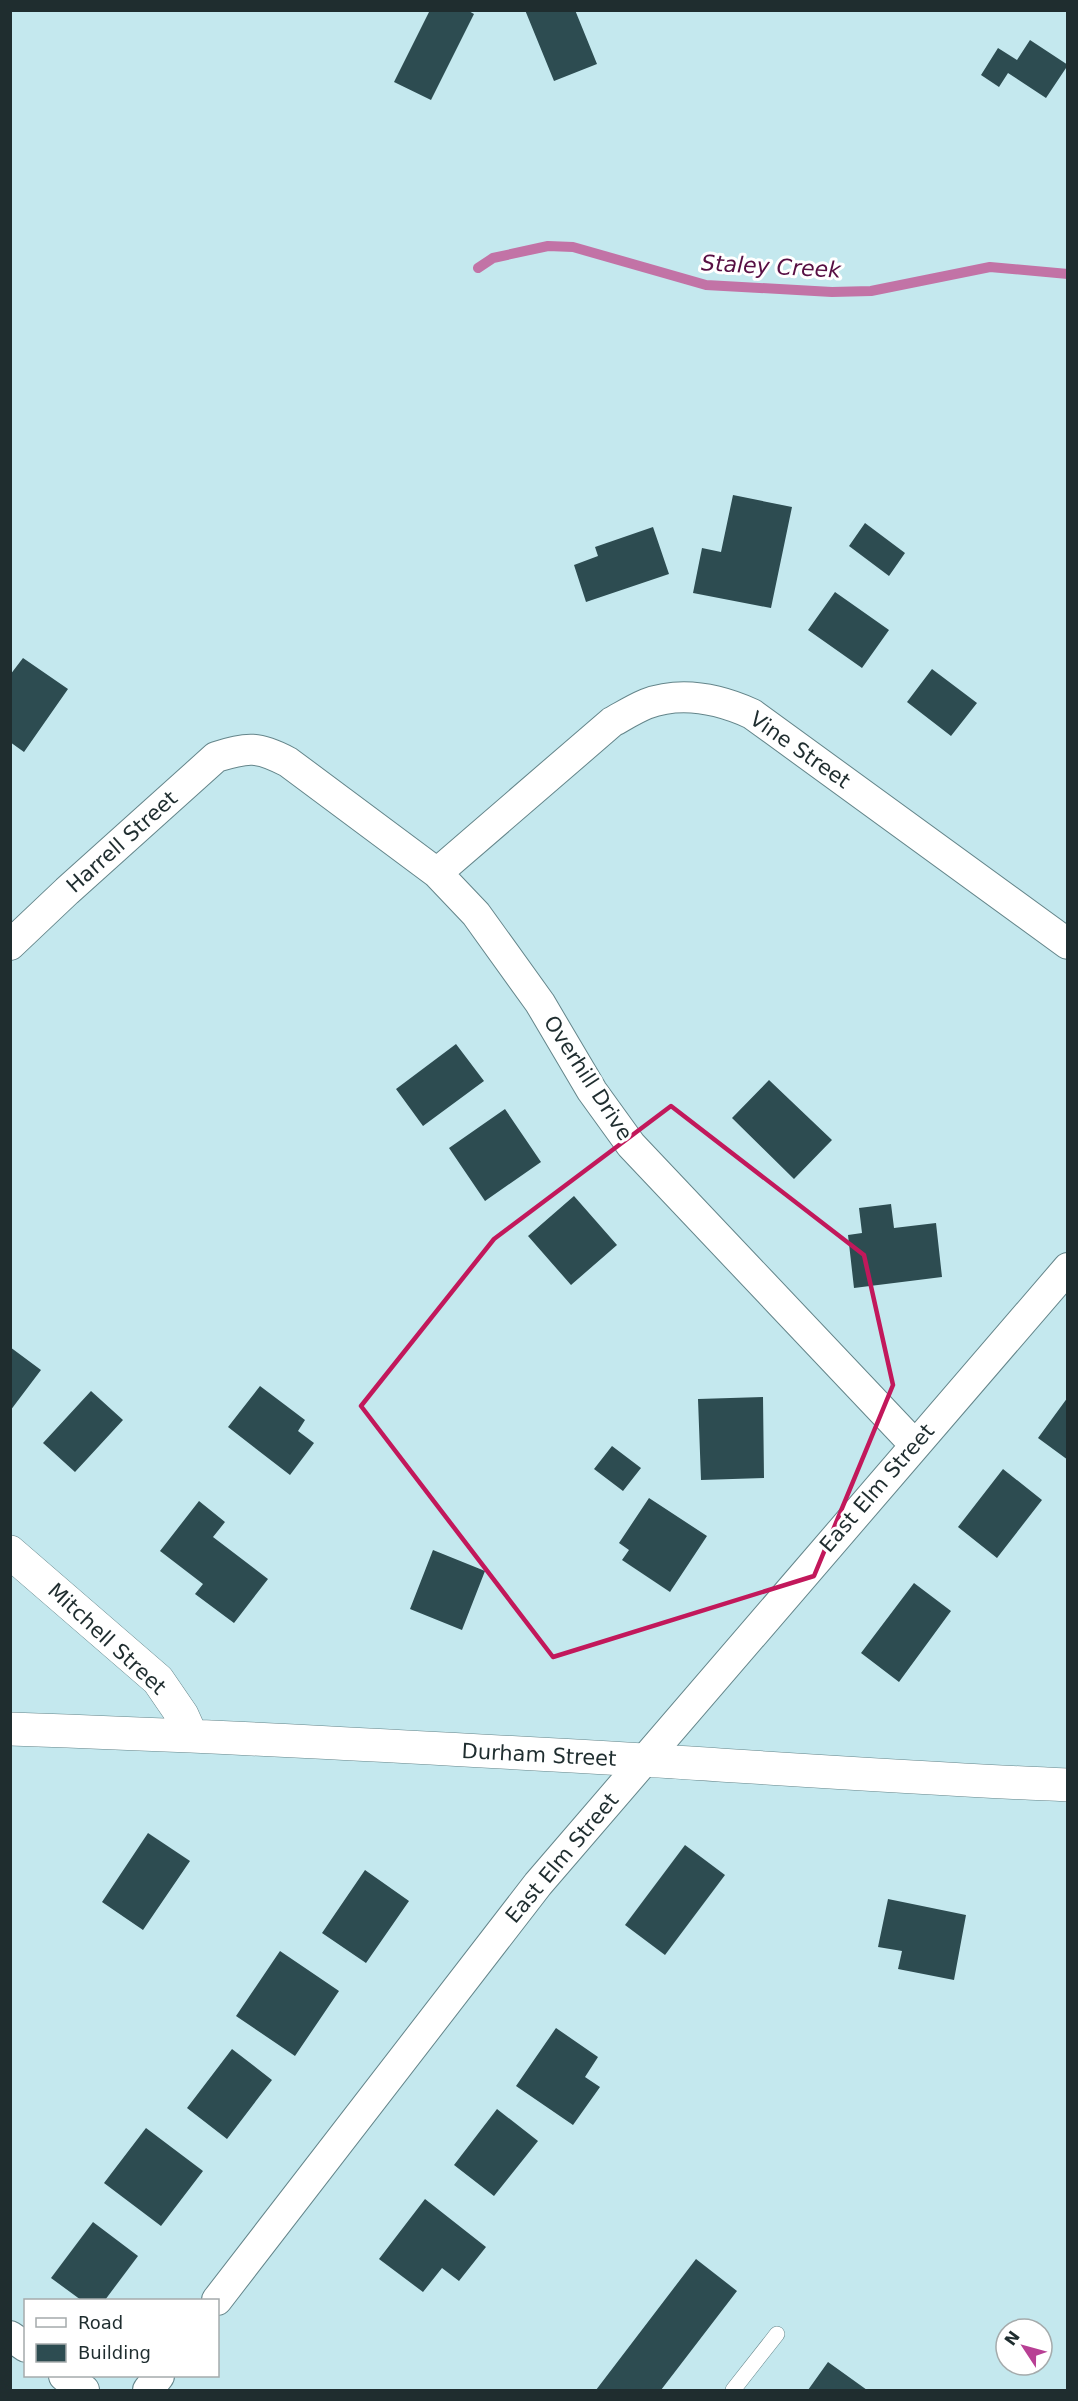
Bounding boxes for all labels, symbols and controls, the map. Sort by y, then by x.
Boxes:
water label: Staley Creek [700,250,843,283]
street label: Vine Street [745,707,855,793]
street label: Harrell Street [62,786,182,898]
street label: Overhill Drive [539,1011,637,1145]
street label: East Elm Street [815,1419,939,1557]
street label: Mitchell Street [43,1578,171,1700]
street label: Durham Street [461,1739,617,1771]
street label: East Elm Street [501,1788,623,1928]
legend [24,2299,219,2377]
text: Road [78,2312,123,2333]
north arrow [994,2317,1054,2377]
text: N [1001,2327,1024,2349]
text: Building [78,2342,151,2363]

